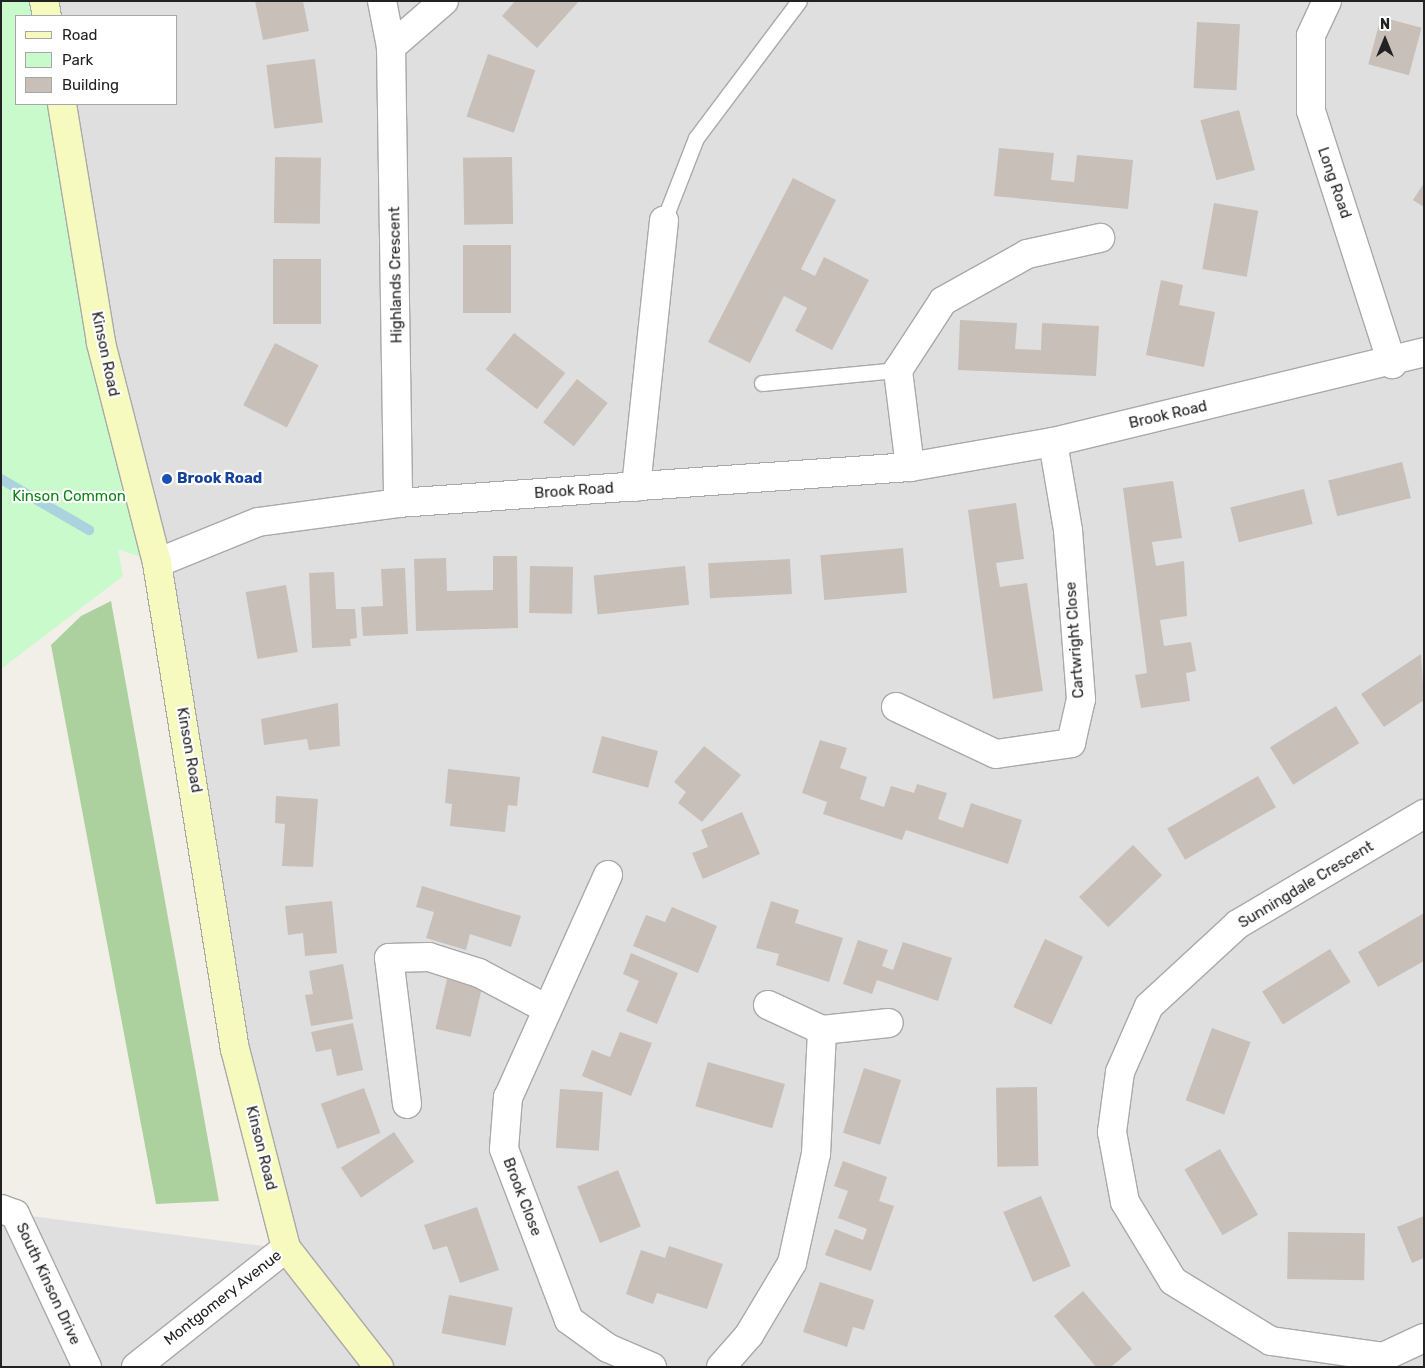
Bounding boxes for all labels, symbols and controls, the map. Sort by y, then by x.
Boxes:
legend [15,15,178,105]
north arrow [1360,15,1410,65]
text: N [1380,16,1390,33]
text: Road [62,26,98,44]
text: Park [62,51,93,69]
text: Building [62,76,119,94]
street label: Long Road [1313,145,1355,221]
street label: Highlands Crescent [386,206,406,344]
street label: Kinson Road [87,310,123,398]
street label: Brook Road [1127,397,1209,433]
place label: Brook Road [177,470,262,488]
marker: Brook Road [161,473,173,485]
street label: Brook Road [534,479,614,503]
park label: Kinson Common [12,488,126,506]
street label: Cartwright Close [1062,581,1088,699]
street label: Kinson Road [173,706,205,794]
street label: Sunningdale Crescent [1235,838,1377,932]
street label: Kinson Road [242,1104,280,1192]
street label: Brook Close [499,1155,545,1239]
street label: South Kinson Drive [12,1220,84,1348]
street label: Montgomery Avenue [160,1246,286,1350]

